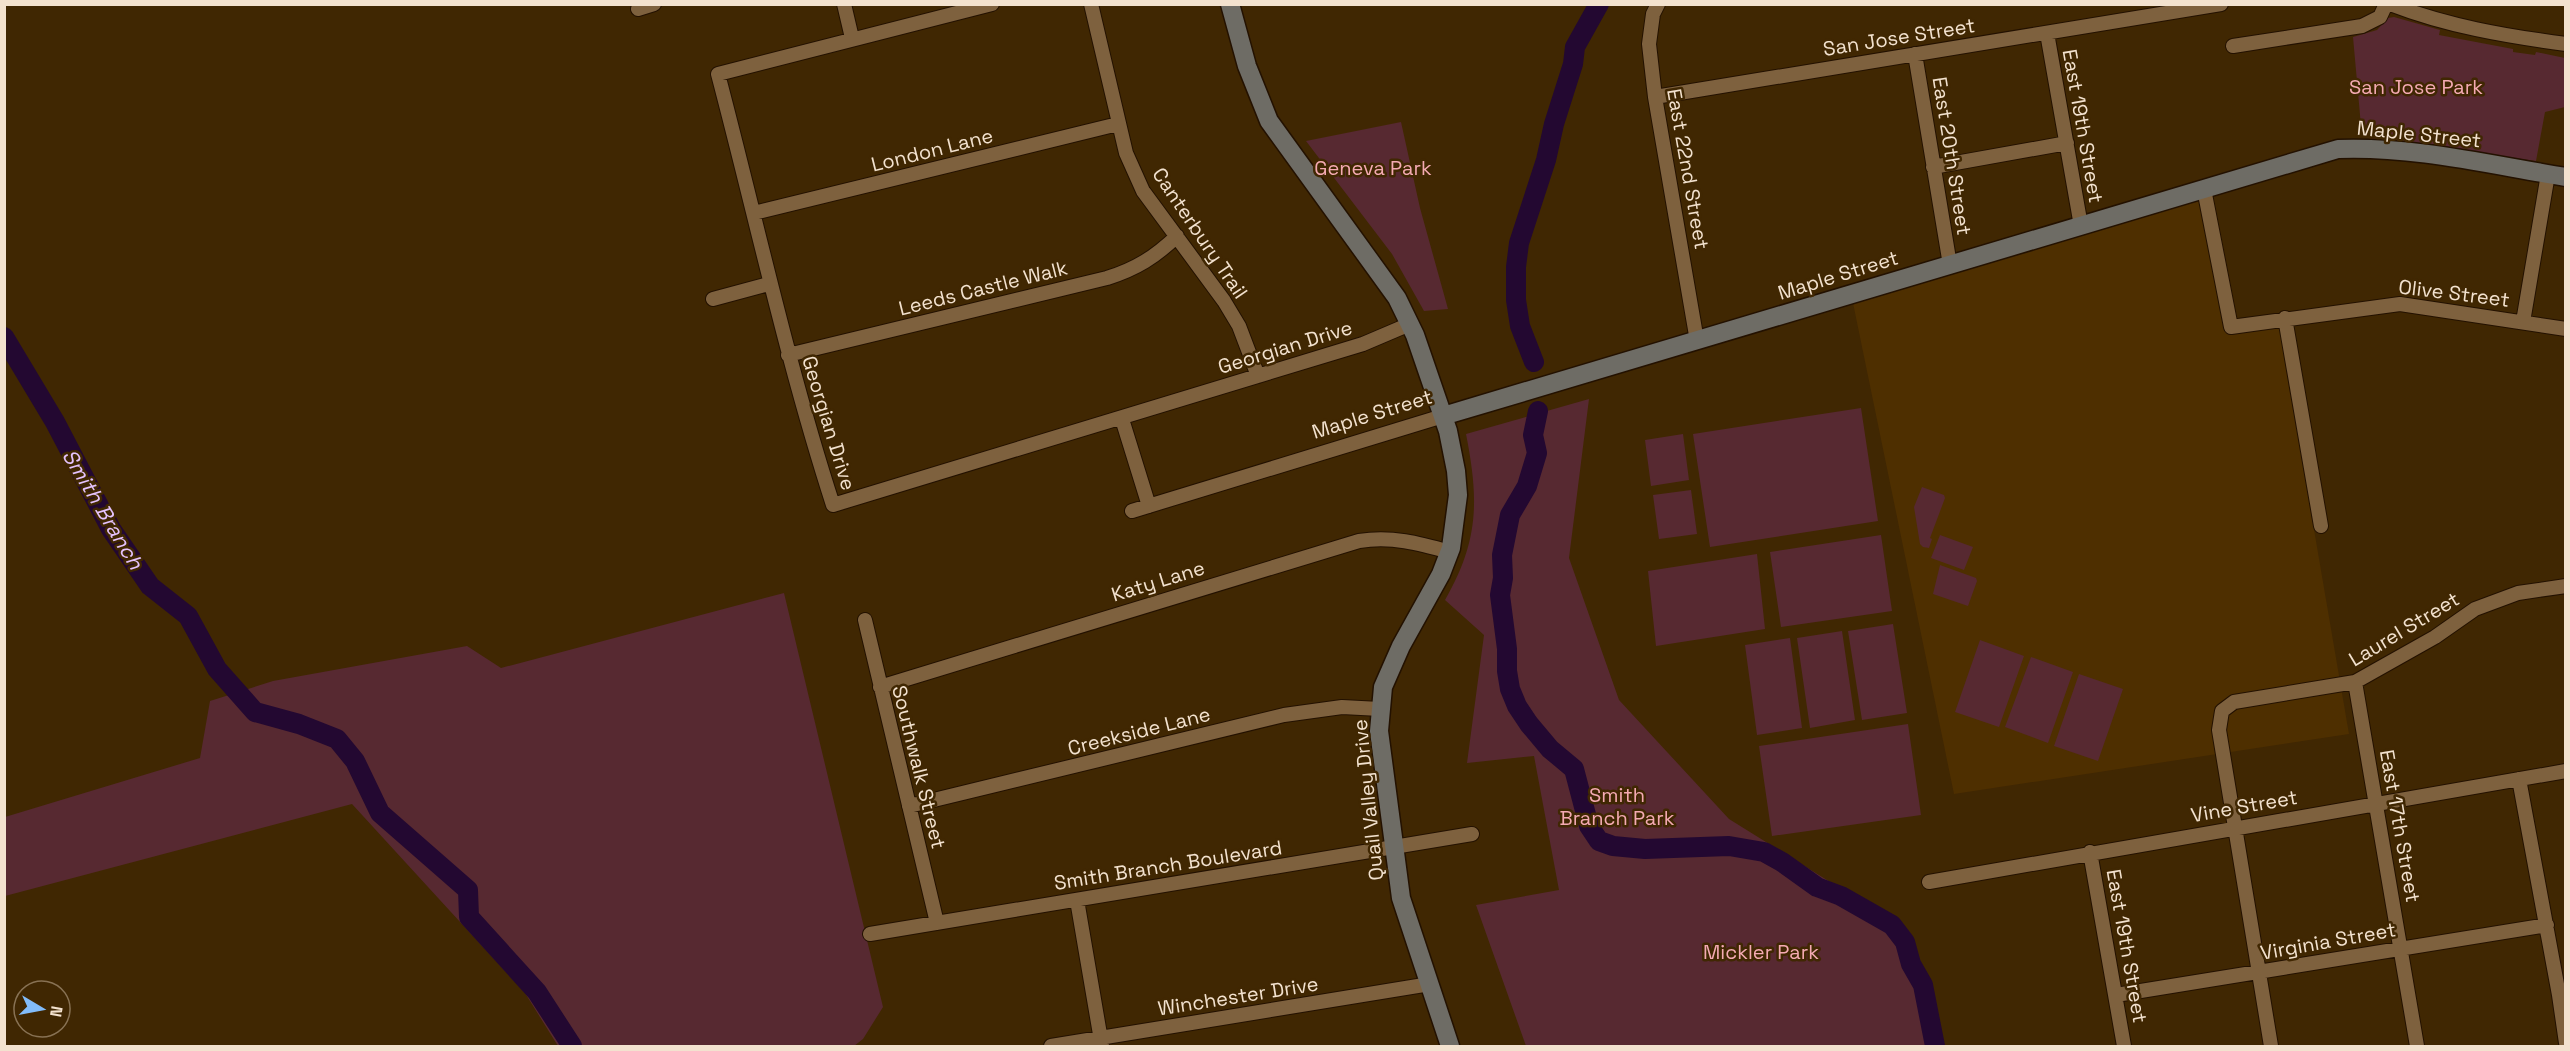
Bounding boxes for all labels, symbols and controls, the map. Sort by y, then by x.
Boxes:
street label: San Jose Street [1821,12,1977,62]
street label: East 19th Street [2057,47,2109,205]
park label: San Jose Park [2349,74,2483,100]
street label: East 20th Street [1927,75,1977,237]
street label: East 22nd Street [1661,87,1715,251]
street label: Maple Street [2356,115,2482,153]
street label: London Lane [868,122,996,178]
park label: Geneva Park [1314,155,1432,181]
street label: Canterbury Trail [1146,162,1254,304]
street label: Maple Street [1775,244,1901,306]
street label: Leeds Castle Walk [896,254,1070,322]
street label: Olive Street [2397,273,2511,313]
street label: Georgian Drive [1215,314,1355,380]
street label: Georgian Drive [796,353,862,493]
street label: Maple Street [1309,383,1435,445]
water label: Smith Branch [56,444,150,575]
street label: Katy Lane [1108,555,1208,607]
street label: Laurel Street [2344,586,2464,672]
street label: Southwalk Street [886,683,952,851]
street label: Creekside Lane [1065,701,1213,761]
street label: Quail Valley Drive [1347,718,1389,882]
street label: East 17th Street [2374,748,2426,904]
park label: Smith Branch Park [1559,782,1675,831]
street label: Vine Street [2189,784,2299,828]
street label: Smith Branch Boulevard [1052,834,1284,896]
street label: East 19th Street [2101,867,2153,1025]
street label: Virginia Street [2258,916,2398,966]
park label: Mickler Park [1703,939,1819,965]
street label: Winchester Drive [1156,970,1320,1022]
north arrow [12,979,72,1039]
text: N [45,1004,68,1019]

